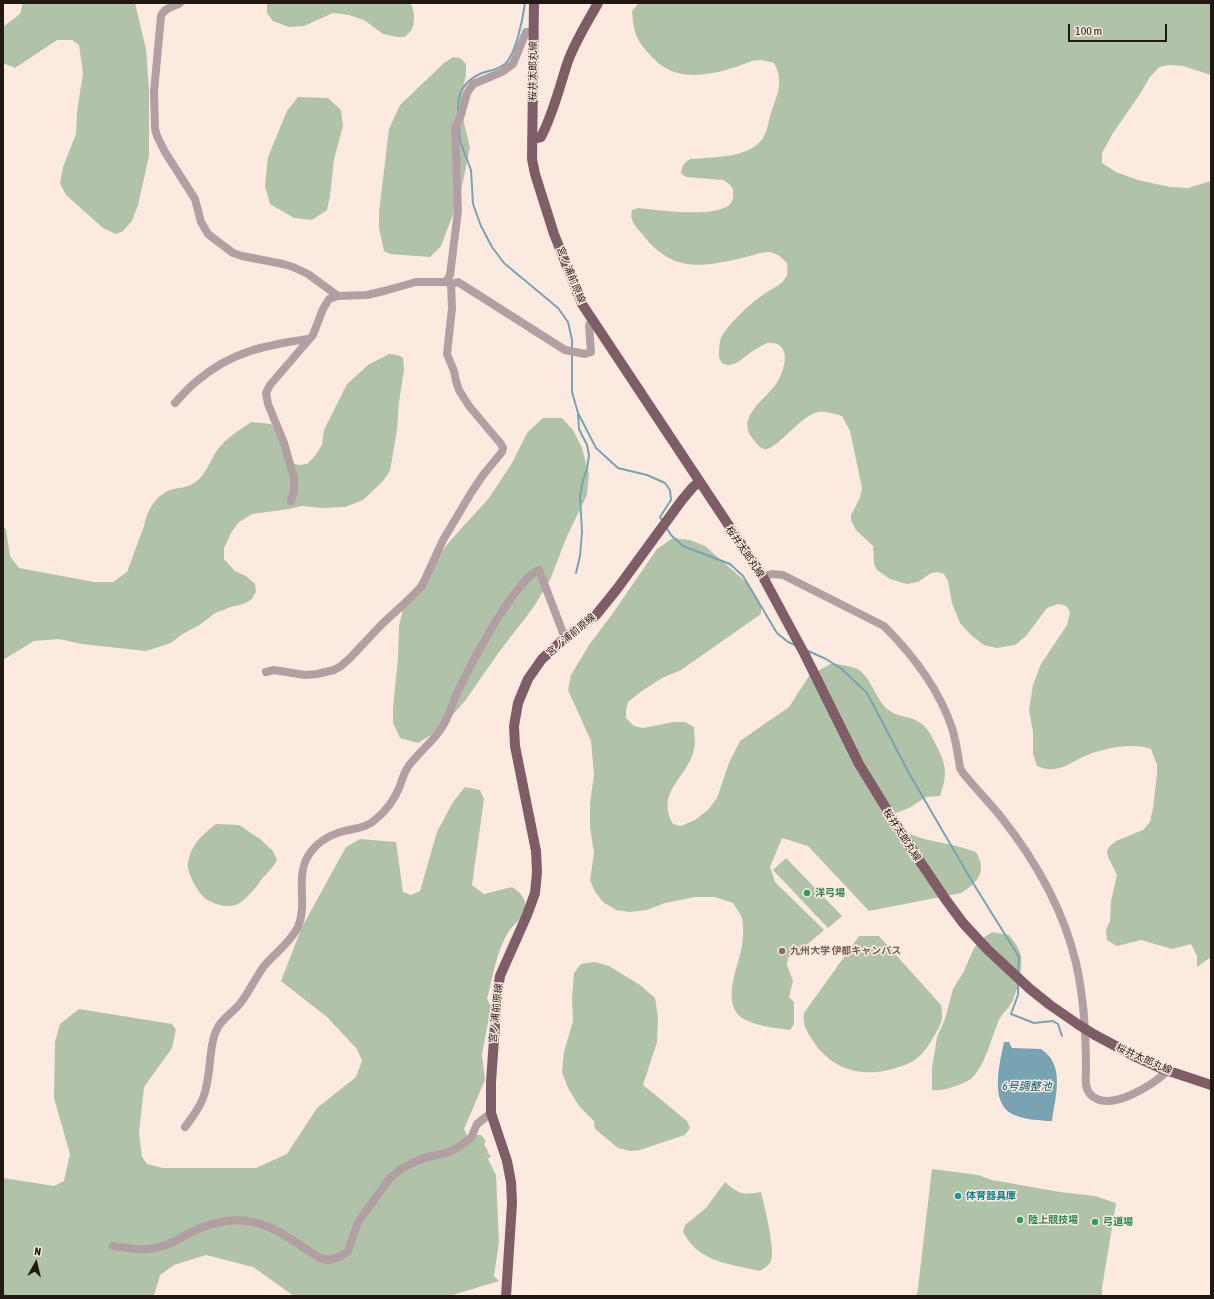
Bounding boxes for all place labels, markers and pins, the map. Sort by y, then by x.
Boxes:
place label: 洋弓場 [815,887,845,899]
marker: 洋弓場 [802,888,812,898]
place label: 九州大学 伊都キャンパス [790,945,901,957]
marker: 九州大学 伊都キャンパス [777,946,787,956]
place label: 体育器具庫 [966,1190,1016,1202]
marker: 体育器具庫 [953,1191,963,1201]
place label: 陸上競技場 [1028,1214,1078,1226]
marker: 陸上競技場 [1015,1215,1025,1225]
place label: 弓道場 [1103,1216,1133,1228]
marker: 弓道場 [1090,1217,1100,1227]

